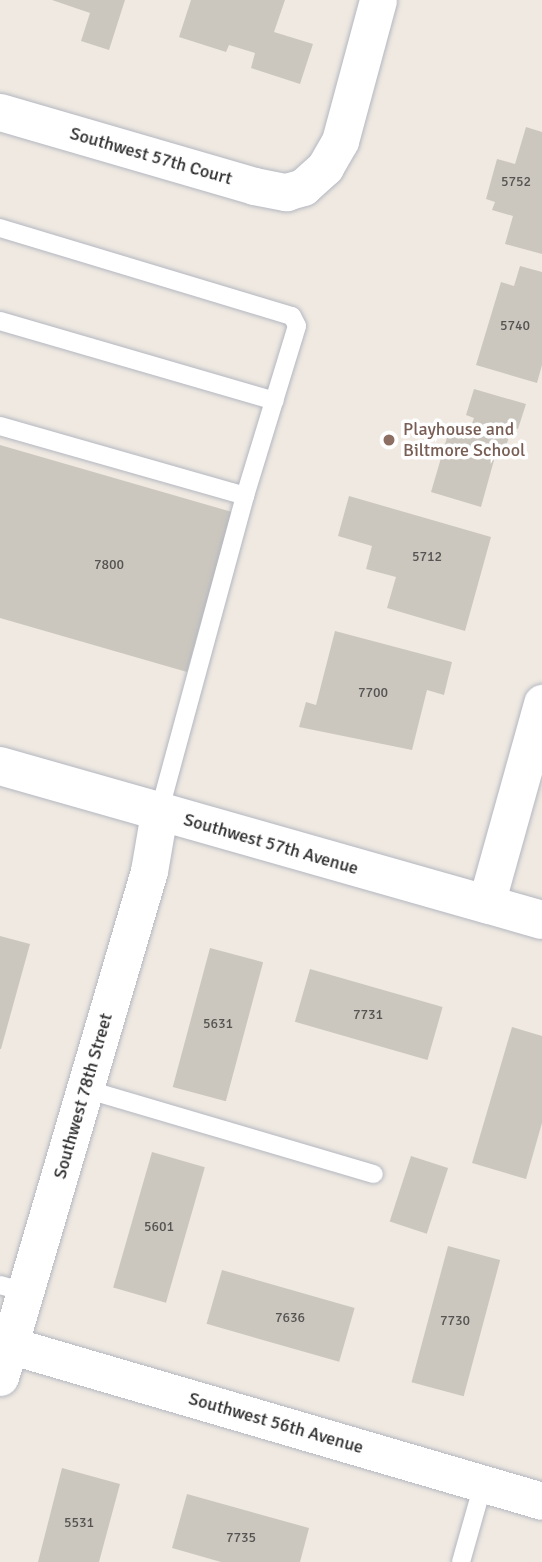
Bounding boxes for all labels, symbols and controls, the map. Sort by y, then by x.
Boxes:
street label: Southwest 57th Court [67,123,235,189]
house number: 5752 [501,174,531,190]
house number: 5740 [500,318,530,334]
place label: Playhouse and Biltmore School [403,419,525,462]
marker: Playhouse and Biltmore School [381,432,397,448]
house number: 5712 [412,549,442,565]
house number: 7800 [94,557,124,573]
house number: 7700 [358,685,388,701]
street label: Southwest 57th Avenue [181,809,361,879]
house number: 7731 [353,1007,383,1023]
street label: Southwest 78th Street [49,1011,117,1181]
house number: 5631 [203,1016,233,1032]
house number: 5601 [144,1219,174,1235]
house number: 7636 [275,1310,305,1326]
house number: 7730 [440,1313,470,1329]
street label: Southwest 56th Avenue [186,1388,366,1458]
house number: 5531 [64,1515,94,1531]
house number: 7735 [226,1530,256,1546]

